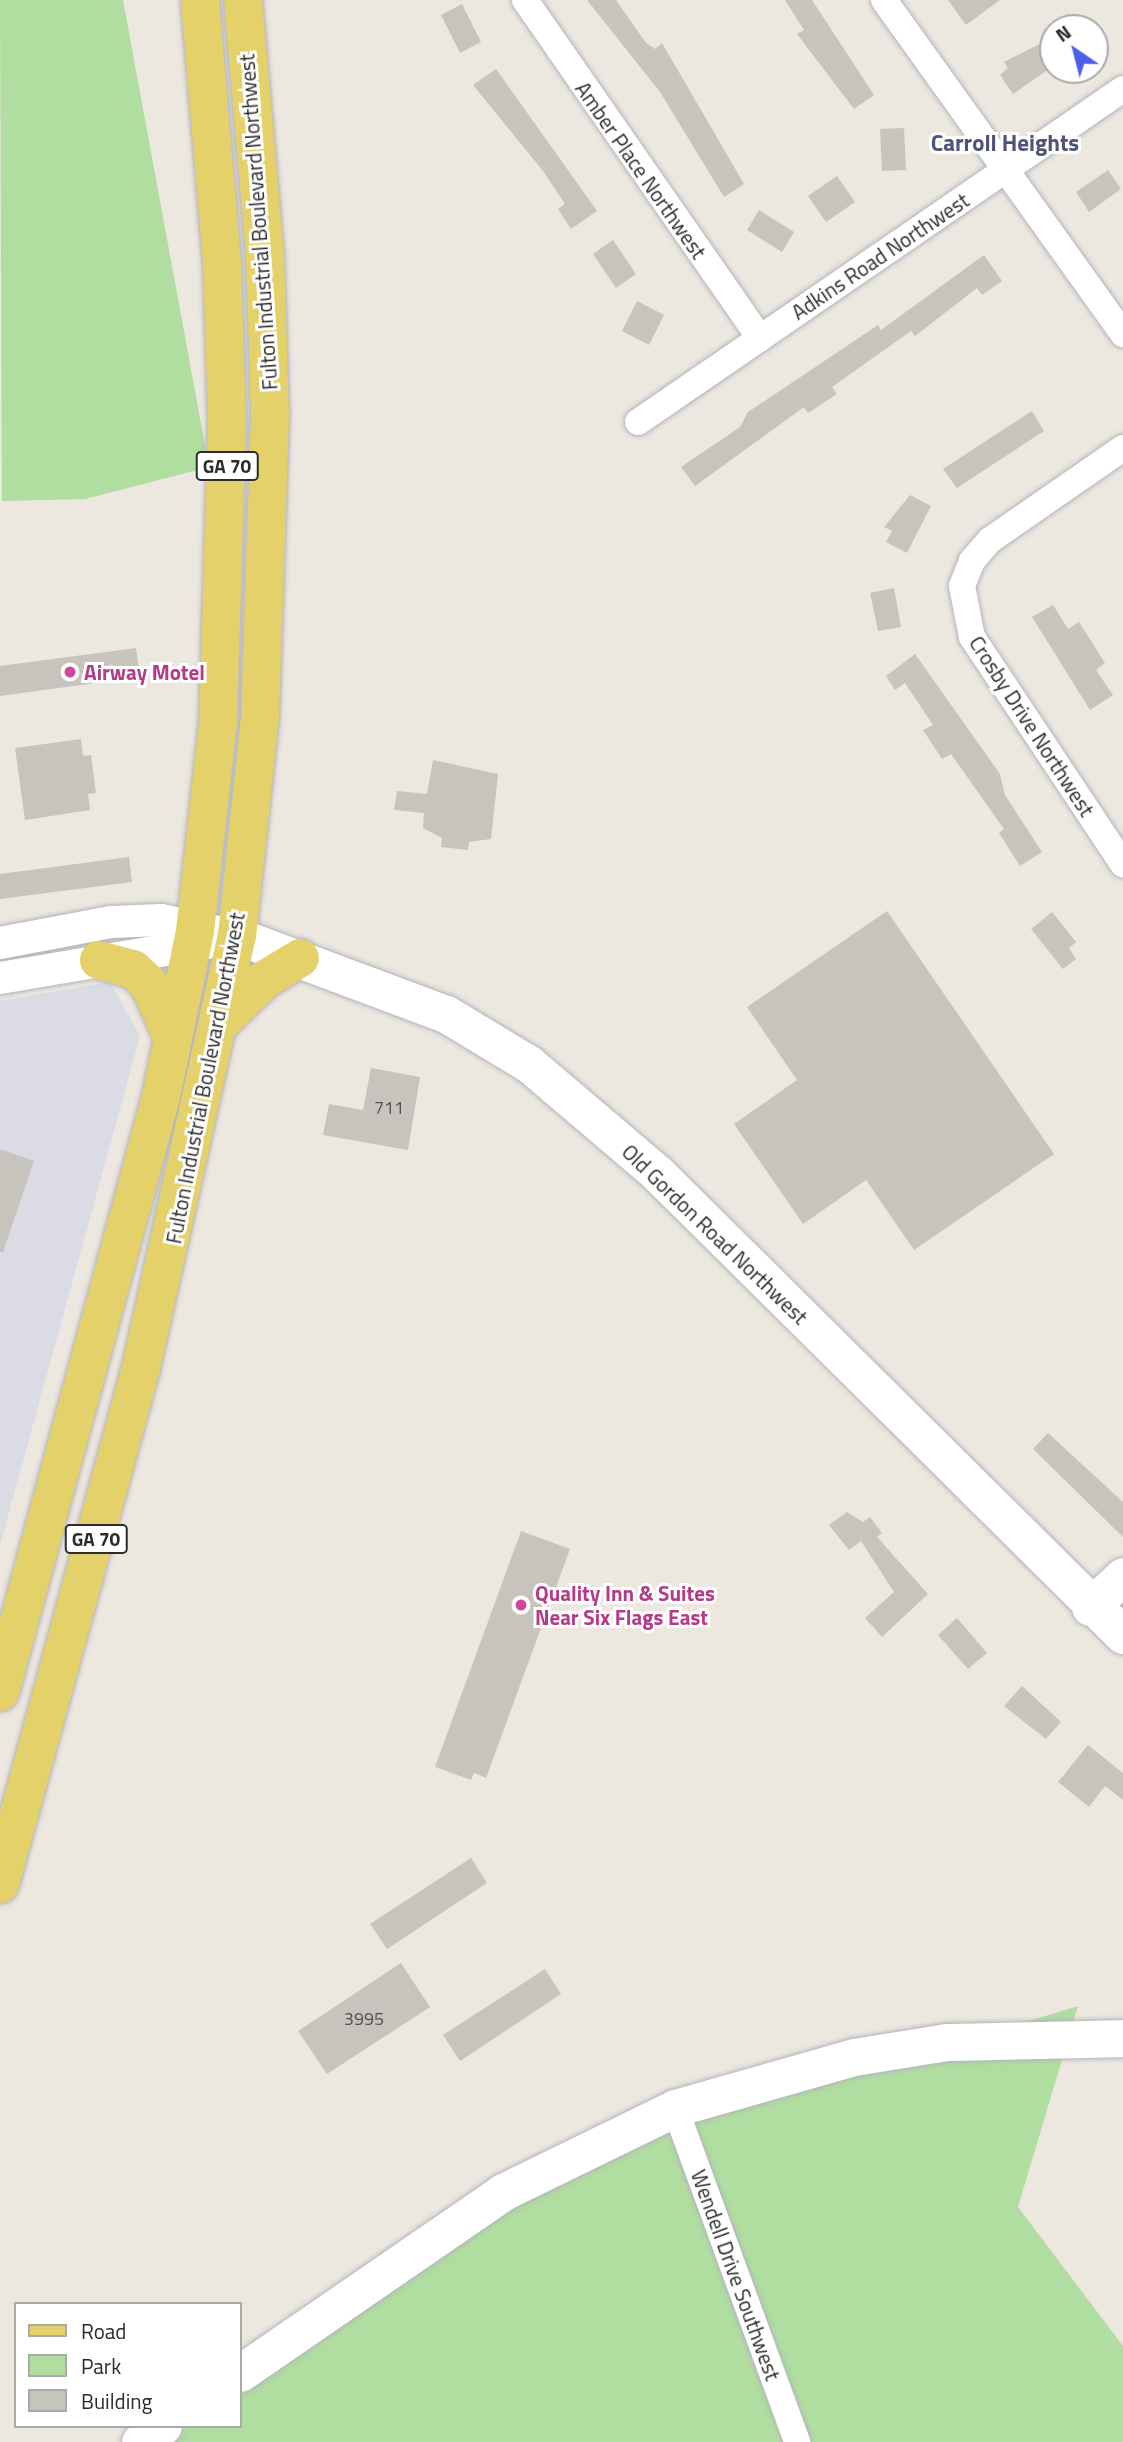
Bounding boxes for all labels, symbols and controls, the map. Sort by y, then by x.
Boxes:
north arrow [1039,14,1109,84]
text: N [1049,17,1077,49]
street label: Fulton Industrial Boulevard Northwest [234,53,282,391]
street label: Amber Place Northwest [570,77,712,263]
district label: Carroll Heights [931,129,1079,157]
street label: Adkins Road Northwest [787,187,973,325]
road number: GA 70 [196,450,258,481]
street label: Crosby Drive Northwest [964,631,1100,821]
place label: Airway Motel [84,659,205,685]
marker: Airway Motel [62,664,78,680]
street label: Fulton Industrial Boulevard Northwest [160,910,250,1246]
house number: 711 [374,1097,404,1119]
street label: Old Gordon Road Northwest [617,1139,813,1329]
road number: GA 70 [64,1524,128,1554]
place label: Quality Inn & Suites Near Six Flags East [535,1580,715,1630]
marker: Quality Inn & Suites Near Six Flags East [513,1597,529,1613]
house number: 3995 [344,2008,384,2030]
street label: Wendell Drive Southwest [686,2166,786,2384]
legend [14,2302,242,2428]
text: Road [81,2315,126,2347]
text: Park [81,2350,121,2382]
text: Building [81,2385,152,2417]

